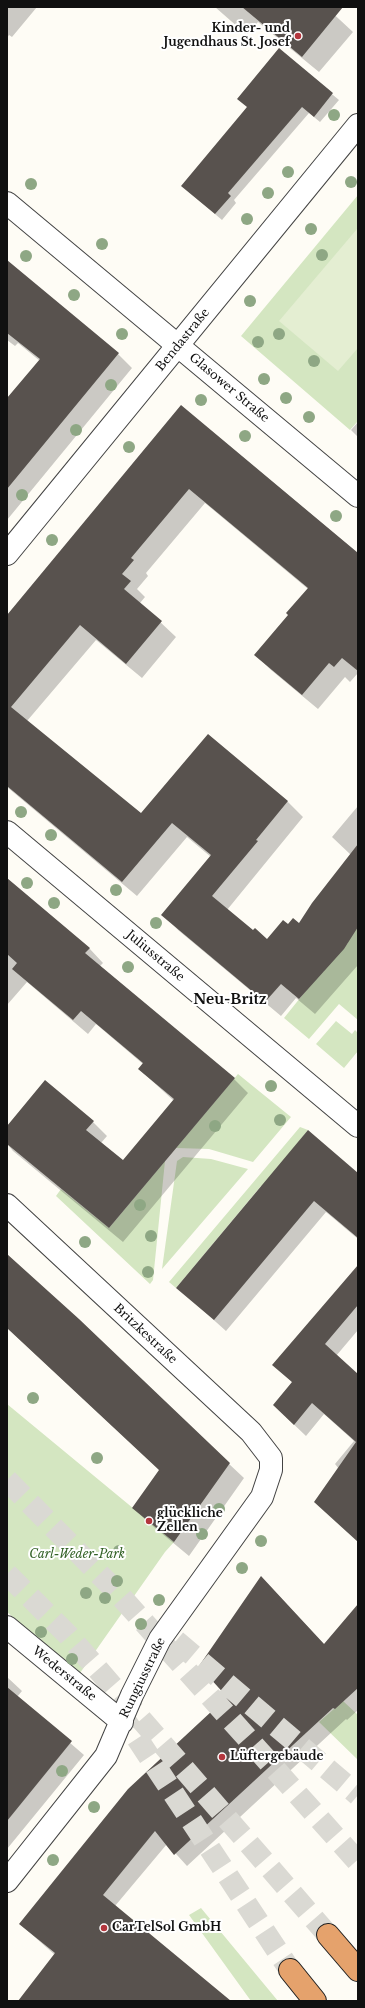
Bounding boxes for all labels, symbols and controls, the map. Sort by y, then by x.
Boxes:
place label: Kinder- und Jugendhaus St. Josef [163,22,290,50]
marker: Kinder- und Jugendhaus St. Josef [293,31,303,41]
street label: Bendastraße [153,306,213,374]
street label: Glasower Straße [186,350,272,426]
street label: Juliusstraße [123,928,187,984]
district label: Neu-Britz [193,992,267,1008]
street label: Britzkestraße [110,1301,180,1367]
place label: glückliche Zellen [157,1507,223,1535]
marker: glückliche Zellen [144,1516,154,1526]
park label: Carl-Weder-Park [29,1548,125,1562]
street label: Rungiusstraße [117,1635,169,1721]
street label: Wederstraße [29,1644,99,1704]
place label: Lüftergebäude [230,1750,323,1764]
marker: Lüftergebäude [217,1752,227,1762]
place label: CarTelSol GmbH [112,1921,221,1935]
marker: CarTelSol GmbH [99,1923,109,1933]

